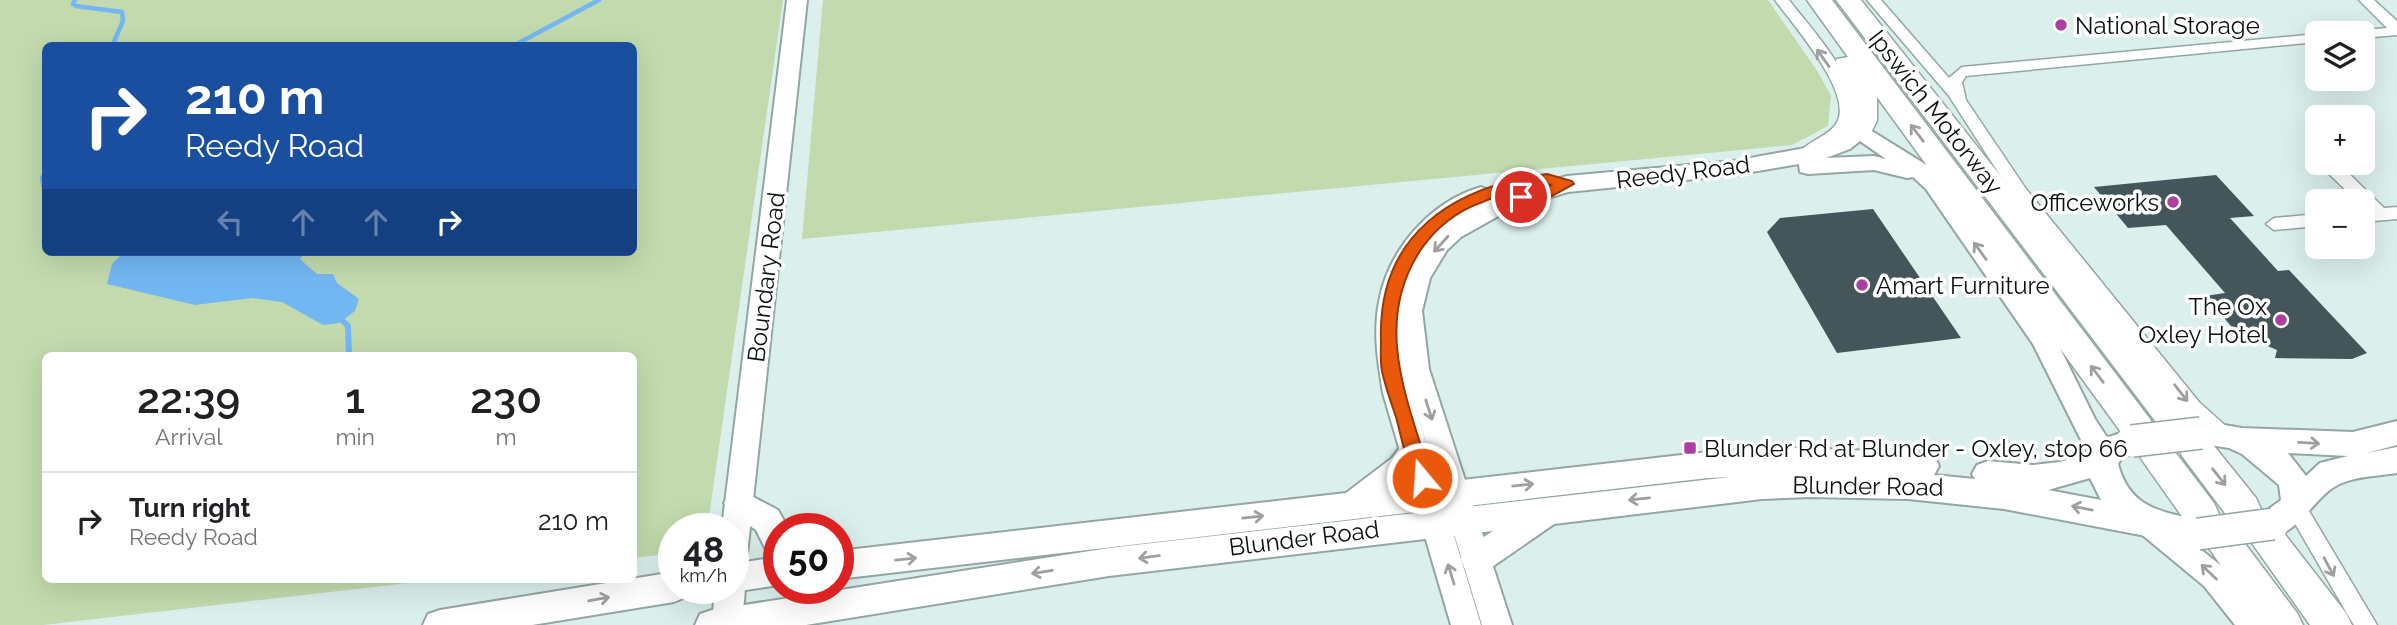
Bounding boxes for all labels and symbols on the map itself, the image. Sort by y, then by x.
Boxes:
place label: National Storage [2075,11,2260,40]
marker: National Storage [2053,17,2069,33]
street label: Ipswich Motorway [1863,24,2009,200]
one-way arrow [1816,49,1830,68]
one-way arrow [1909,124,1924,143]
street label: Reedy Road [1615,149,1751,195]
pin [1491,167,1551,227]
place label: Officeworks [2030,188,2159,217]
street label: Boundary Road [741,190,791,364]
marker: Officeworks [2165,194,2181,210]
one-way arrow [1433,235,1449,253]
one-way arrow [1973,242,1988,261]
place label: Amart Furniture [1876,271,2050,300]
marker: Amart Furniture [1854,277,1870,293]
place label: The Ox Oxley Hotel [2138,292,2267,349]
marker: The Ox Oxley Hotel [2273,312,2289,328]
one-way arrow [2089,365,2104,384]
one-way arrow [2173,383,2188,402]
one-way arrow [1423,399,1436,421]
place label: Blunder Rd at Blunder - Oxley, stop 66 [1704,434,2128,463]
one-way arrow [2297,437,2320,450]
marker: Blunder Rd at Blunder - Oxley, stop 66 [1682,440,1698,456]
position arrow [1385,441,1459,515]
one-way arrow [2211,468,2226,486]
street label: Blunder Road [1792,470,1944,502]
one-way arrow [1511,478,1534,491]
one-way arrow [1629,493,1651,506]
one-way arrow [2071,501,2094,514]
one-way arrow [1241,510,1264,523]
speed limit sign: 50 [763,513,854,604]
street label: Blunder Road [1227,514,1381,562]
one-way arrow [1139,551,1161,564]
one-way arrow [894,552,917,565]
one-way arrow [2322,557,2336,577]
one-way arrow [1443,563,1456,585]
one-way arrow [2201,564,2218,581]
one-way arrow [1031,566,1053,579]
one-way arrow [587,592,610,605]

